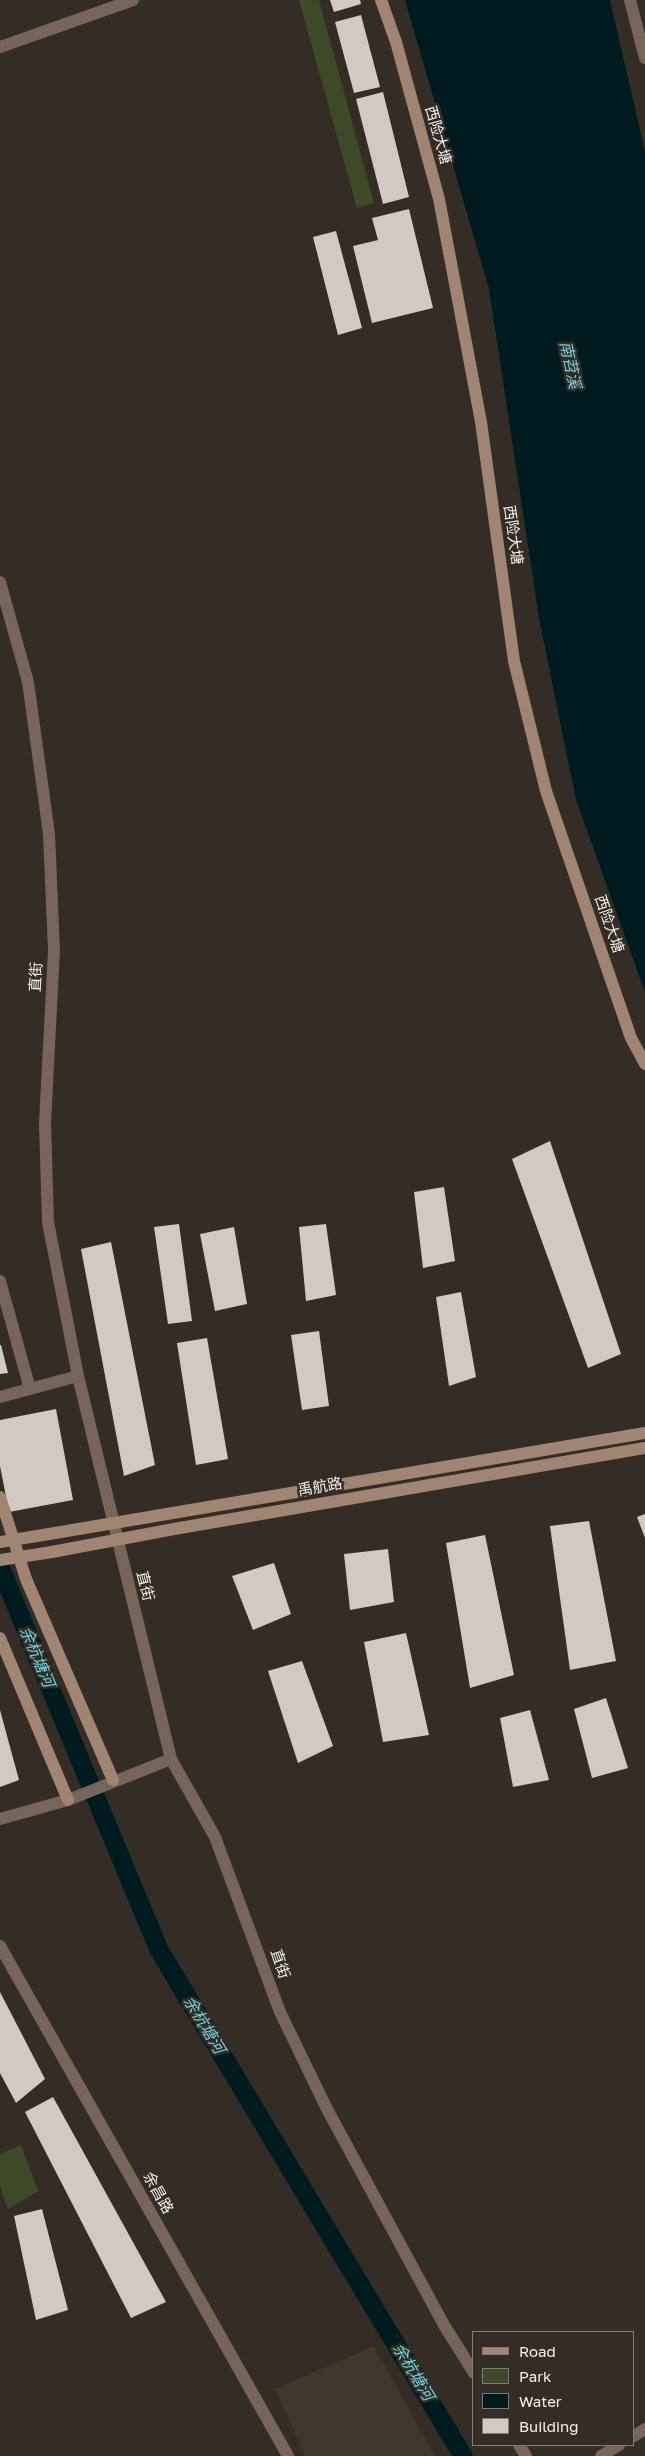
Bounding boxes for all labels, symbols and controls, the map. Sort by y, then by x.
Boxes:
street label: 西险大塘 [421,104,455,166]
water label: 南苕溪 [556,340,584,390]
street label: 西险大塘 [500,504,526,566]
street label: 西险大塘 [591,893,627,955]
street label: 直街 [26,962,46,992]
street label: 禹航路 [296,1474,344,1500]
street label: 直街 [133,1569,157,1603]
water label: 余杭塘河 [16,1624,58,1690]
street label: 直街 [267,1947,293,1981]
water label: 余杭塘河 [179,1993,229,2057]
street label: 余昌路 [139,2169,177,2217]
legend [472,2331,635,2446]
water label: 余杭塘河 [388,2340,438,2404]
text: Road [519,2342,556,2360]
text: Park [519,2367,551,2385]
text: Water [519,2392,562,2410]
text: Building [519,2417,579,2435]

